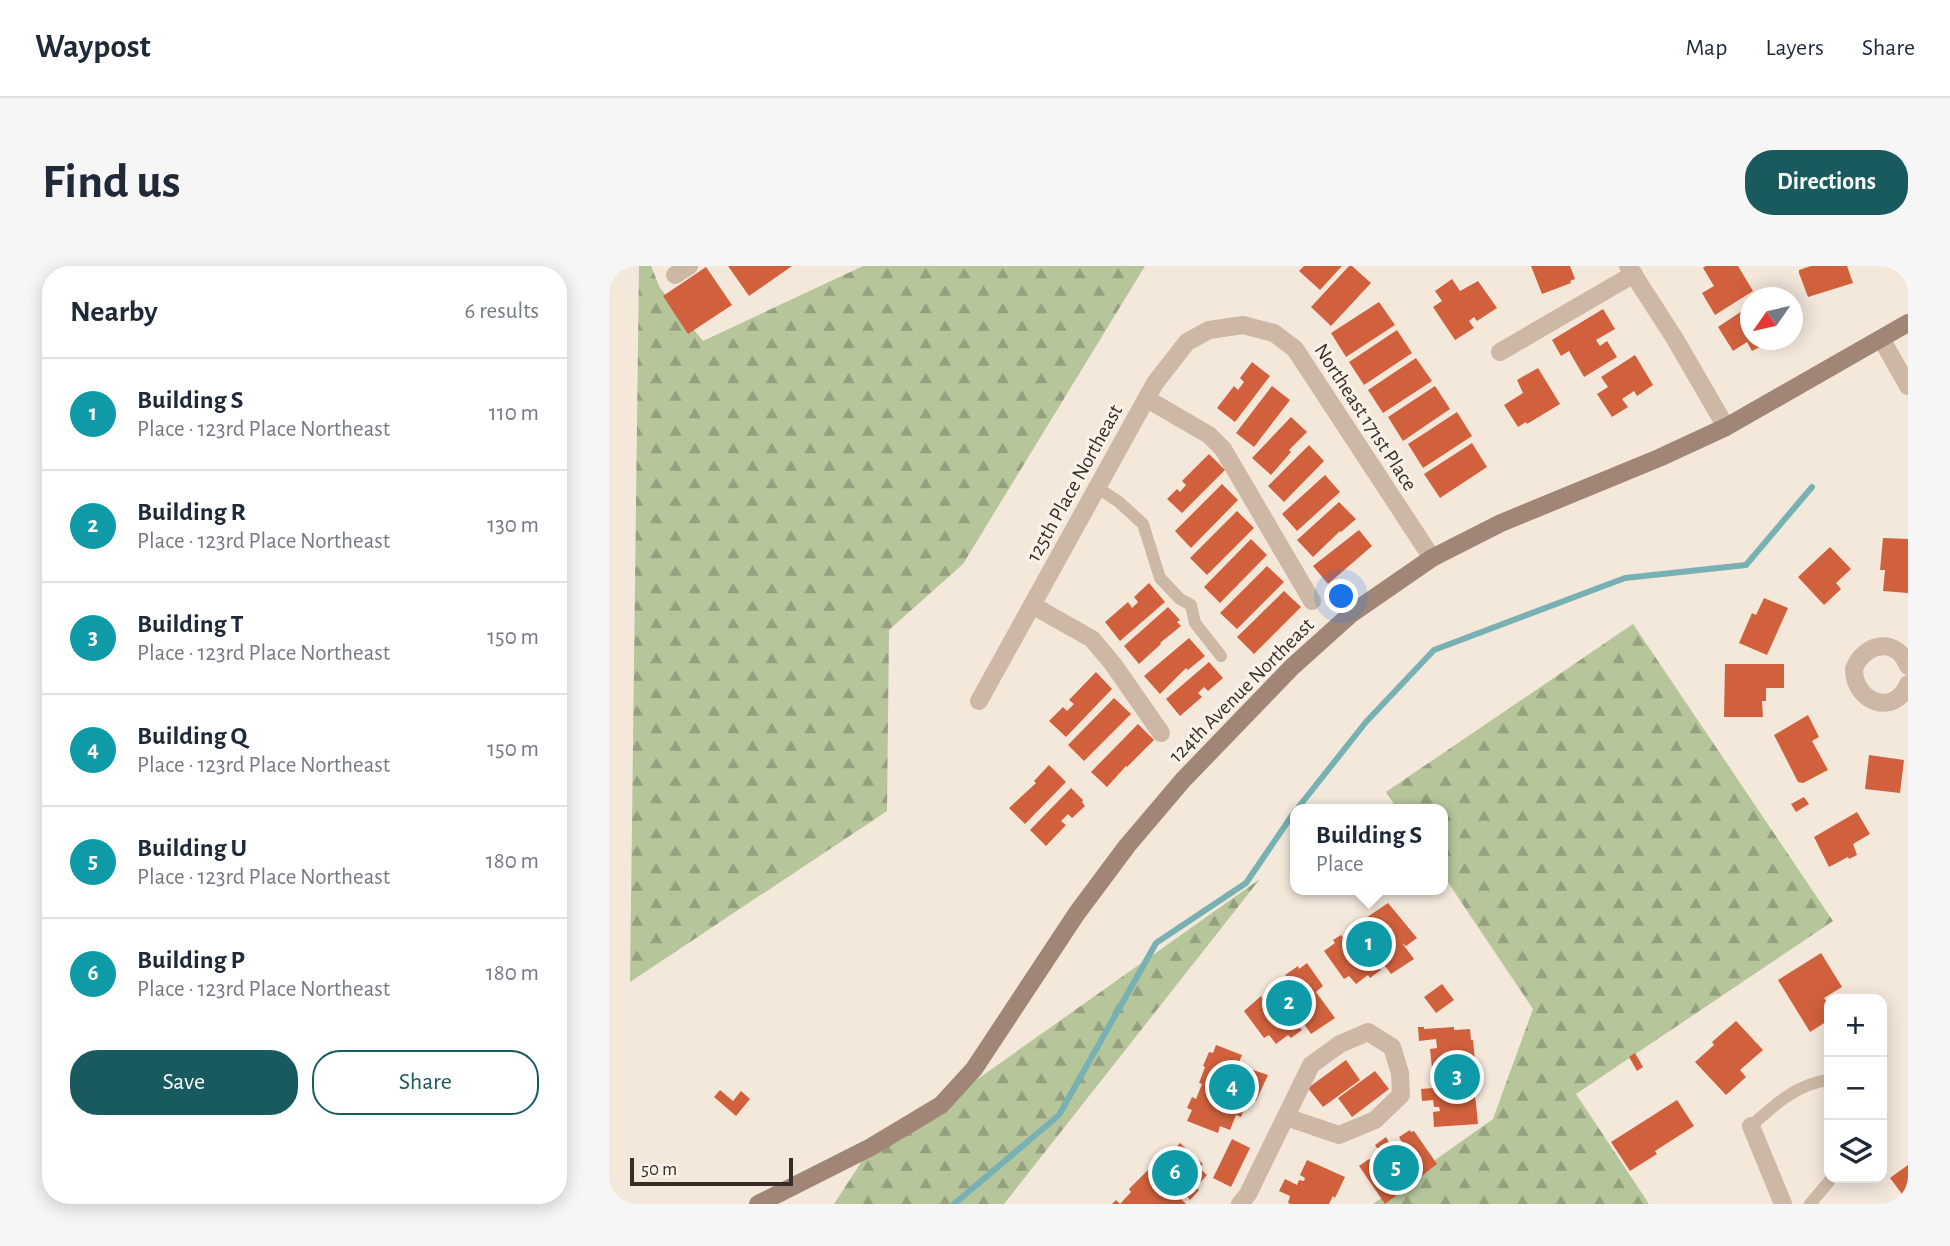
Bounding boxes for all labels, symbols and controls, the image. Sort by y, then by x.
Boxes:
text: Waypost [35,31,151,64]
text: Map [1685,36,1727,60]
text: Layers [1765,36,1824,60]
text: Share [1862,36,1915,60]
button: Directions [1745,150,1908,215]
text: Find us [42,158,181,207]
north arrow [1740,287,1803,350]
text: Nearby [70,297,158,327]
text: 6 results [465,300,539,323]
street label: Northeast 171st Place [1310,340,1421,494]
text: Building S [137,387,243,413]
street label: 125th Place Northeast [1023,401,1126,565]
text: 1 [89,402,97,425]
text: 110 m [489,402,539,425]
text: Place · 123rd Place Northeast [137,418,390,441]
text: Building R [137,499,246,525]
text: 2 [88,514,98,537]
text: 130 m [487,514,539,537]
text: Place · 123rd Place Northeast [137,530,390,553]
your location [1324,579,1358,613]
text: Building T [137,611,243,637]
street label: 124th Avenue Northeast [1165,614,1318,767]
text: 3 [88,626,98,649]
text: 150 m [487,626,539,649]
text: Place · 123rd Place Northeast [137,642,390,665]
text: Building Q [137,723,247,749]
text: 4 [87,738,99,761]
text: 150 m [487,738,539,761]
text: Place · 123rd Place Northeast [137,754,390,777]
popup [1290,804,1448,895]
text: Building S [1316,822,1422,848]
text: Building U [137,835,247,861]
text: 5 [88,850,98,873]
text: 180 m [486,850,539,873]
text: Place [1316,853,1364,876]
text: Place · 123rd Place Northeast [137,866,390,889]
pin: 1 [1346,918,1392,970]
text: Building P [137,947,245,973]
text: 6 [87,962,99,985]
text: 180 m [486,962,539,985]
pin: 2 [1266,977,1312,1029]
text: Place · 123rd Place Northeast [137,978,390,1001]
map controls [1824,994,1887,1183]
button: + [1824,994,1887,1057]
button: Save [70,1050,298,1115]
button: Share [312,1050,539,1115]
pin: 3 [1434,1051,1480,1103]
button: − [1824,1057,1887,1120]
pin: 4 [1209,1061,1255,1113]
button: layers [1824,1120,1887,1183]
pin: 5 [1373,1142,1419,1194]
pin: 6 [1152,1147,1198,1199]
scale bar [630,1155,793,1187]
text: 50 m [641,1160,677,1179]

